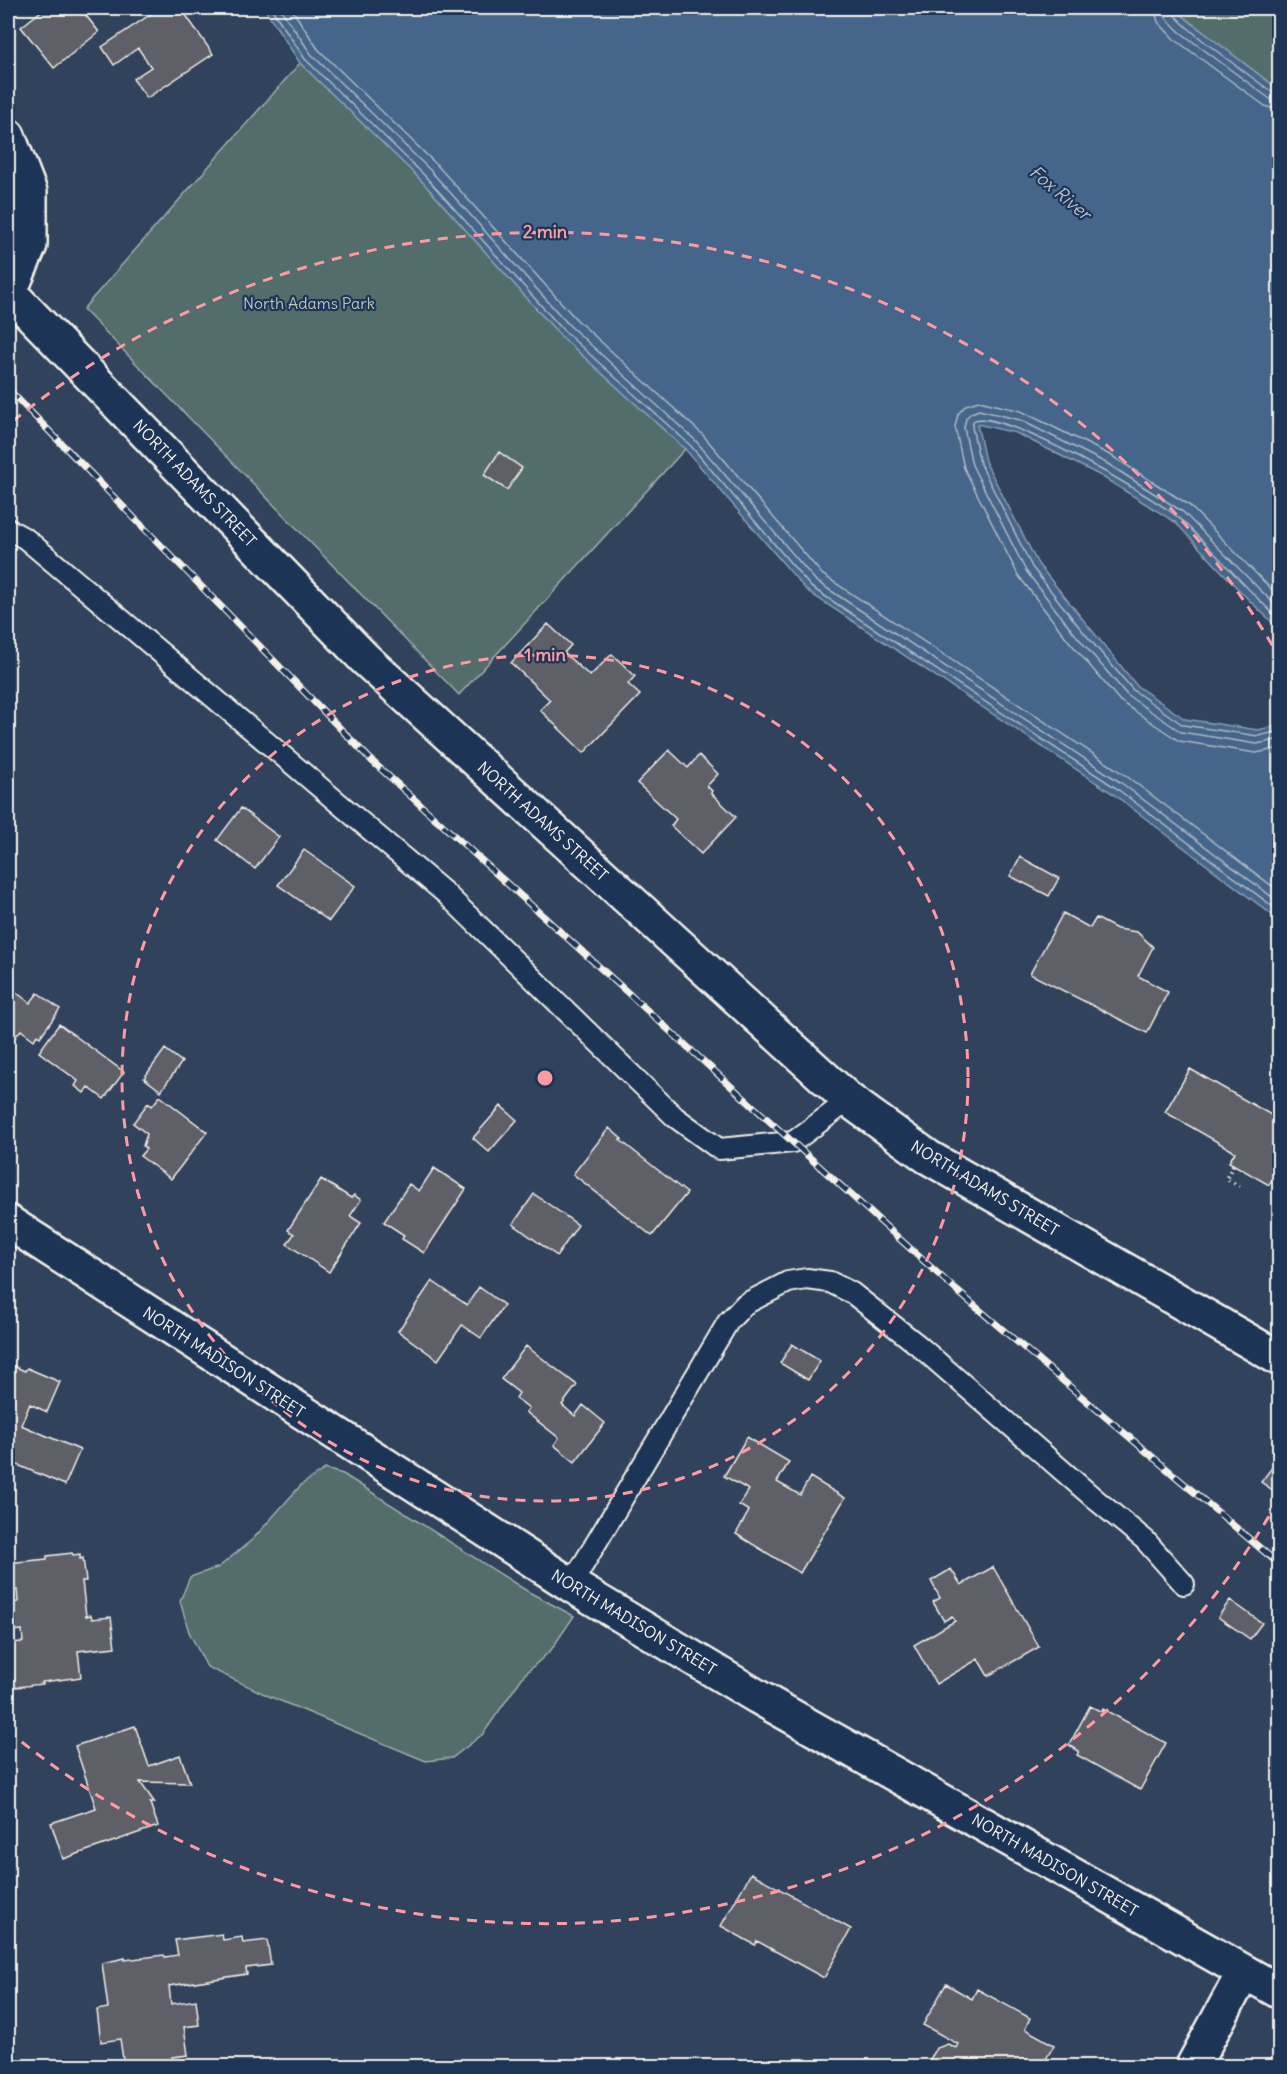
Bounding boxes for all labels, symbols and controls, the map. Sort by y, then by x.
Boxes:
water label: Fox River [1025,160,1098,227]
text: 2 min [523,220,568,243]
park label: North Adams Park [243,293,375,313]
street label: NORTH ADAMS STREET [129,415,261,551]
text: 1 min [524,643,566,666]
street label: NORTH ADAMS STREET [473,757,613,885]
centre of rings [535,1068,555,1088]
street label: NORTH ADAMS STREET [907,1136,1063,1240]
street label: NORTH MADISON STREET [139,1302,309,1422]
street label: NORTH MADISON STREET [548,1565,720,1679]
street label: NORTH MADISON STREET [968,1809,1142,1921]

